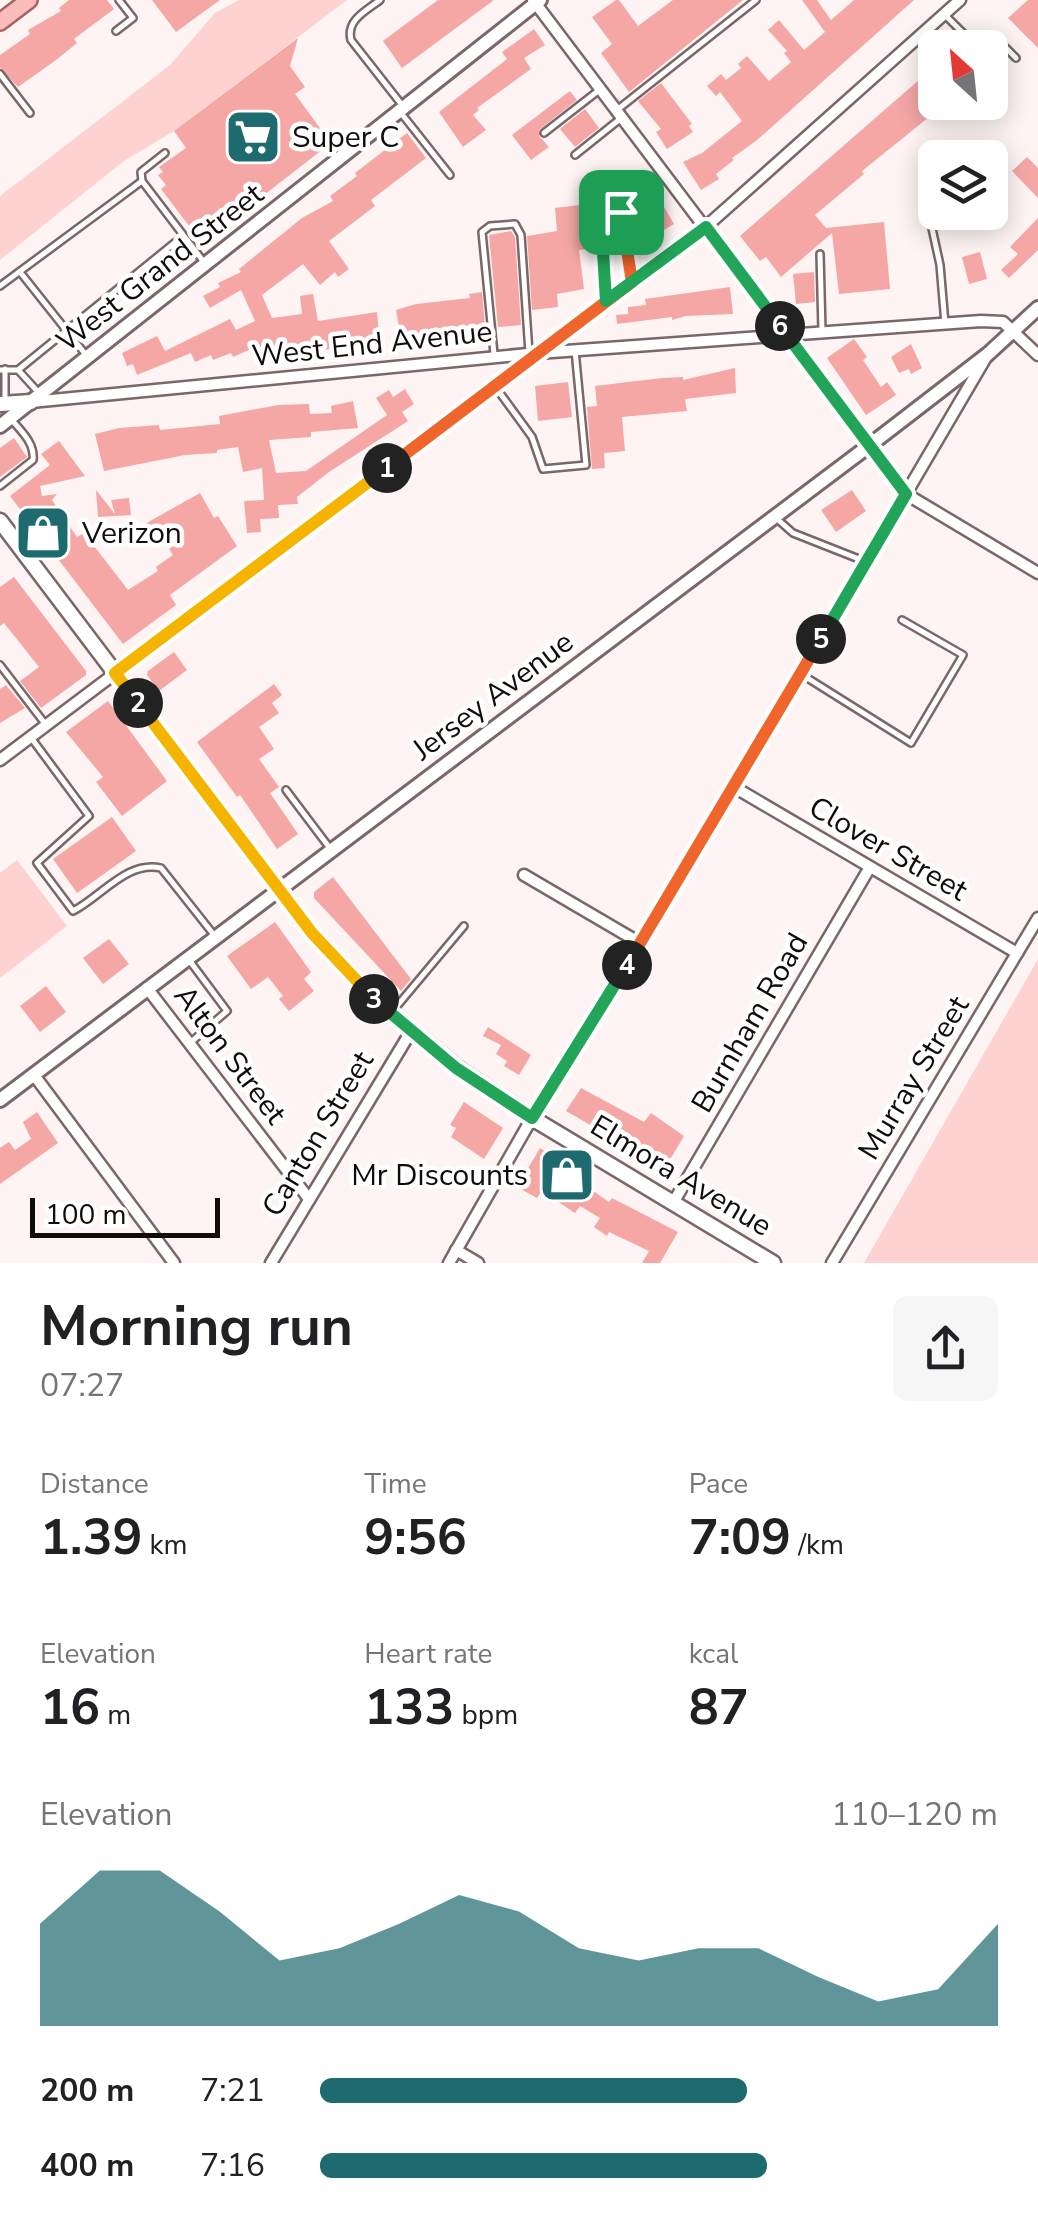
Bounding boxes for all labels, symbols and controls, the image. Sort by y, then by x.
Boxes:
north arrow [918,30,1008,120]
map controls [918,30,1008,230]
supermarket icon: Super C [223,107,283,167]
place label: Super C [292,117,399,158]
button: layers [918,140,1008,230]
pin [579,170,664,255]
street label: West Grand Street [48,174,272,362]
icon: arrive [594,185,649,240]
pin: 6 [755,301,805,351]
text: 6 [772,307,788,345]
street label: West End Avenue [250,311,494,377]
pin: 1 [362,443,412,493]
text: 1 [379,449,395,487]
shop icon: Verizon [13,503,73,563]
place label: Verizon [81,513,182,554]
pin: 5 [796,614,846,664]
text: 5 [813,620,829,658]
street label: Jersey Avenue [403,622,582,771]
pin: 2 [113,678,163,728]
text: 2 [130,684,146,722]
street label: Clover Street [801,787,975,911]
street label: Burnham Road [682,926,818,1120]
pin: 4 [602,940,652,990]
text: 4 [619,946,635,984]
pin: 3 [349,974,399,1024]
street label: Alton Street [164,977,296,1133]
text: 3 [366,980,382,1018]
street label: Murray Street [849,988,979,1168]
street label: Canton Street [252,1043,384,1224]
street label: Elmora Avenue [583,1106,779,1246]
shop icon: Mr Discounts [537,1145,597,1205]
place label: Mr Discounts [351,1155,528,1196]
scale bar [30,1193,220,1238]
text: 100 m [45,1196,127,1234]
text: Morning run [40,1289,353,1364]
button: share [893,1296,998,1401]
text: 07:27 [40,1364,124,1407]
text: Distance [40,1465,149,1503]
text: Time [364,1465,427,1503]
text: Pace [689,1465,748,1503]
text: 1.39 [40,1503,142,1572]
text: 9:56 [364,1503,467,1572]
text: 7:09 [689,1503,791,1572]
text: km [142,1526,188,1564]
text: /km [791,1526,844,1564]
text: Elevation [40,1635,156,1673]
text: Heart rate [364,1635,492,1673]
text: kcal [689,1635,738,1673]
text: 16 [40,1673,100,1742]
text: 133 [364,1673,454,1742]
text: 87 [689,1673,749,1742]
text: m [100,1696,131,1734]
text: bpm [454,1696,518,1734]
text: Elevation [40,1793,173,1836]
text: 110–120 m [831,1793,998,1836]
text: 200 m [40,2069,134,2112]
text: 7:21 [200,2069,265,2112]
text: 400 m [40,2144,134,2187]
text: 7:16 [200,2144,265,2187]

